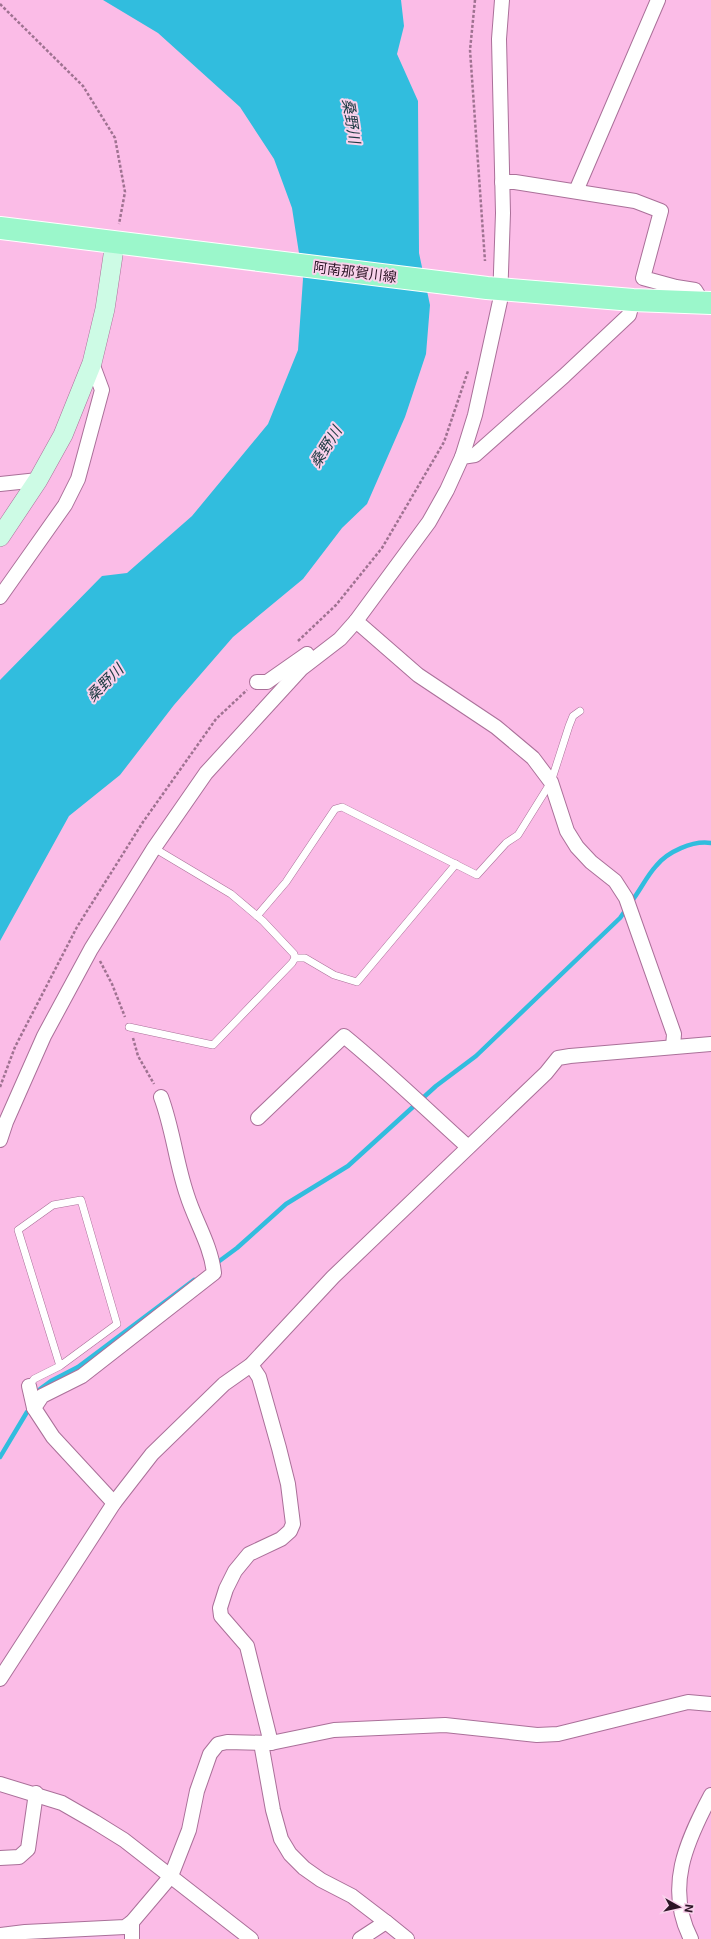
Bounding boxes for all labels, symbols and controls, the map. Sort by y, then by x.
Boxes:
water label: 桑野川 [339,97,365,147]
street label: 阿南那賀川線 [312,258,398,285]
water label: 桑野川 [306,421,347,471]
water label: 桑野川 [82,659,129,705]
north arrow [659,1887,699,1927]
text: N [681,1903,696,1914]

